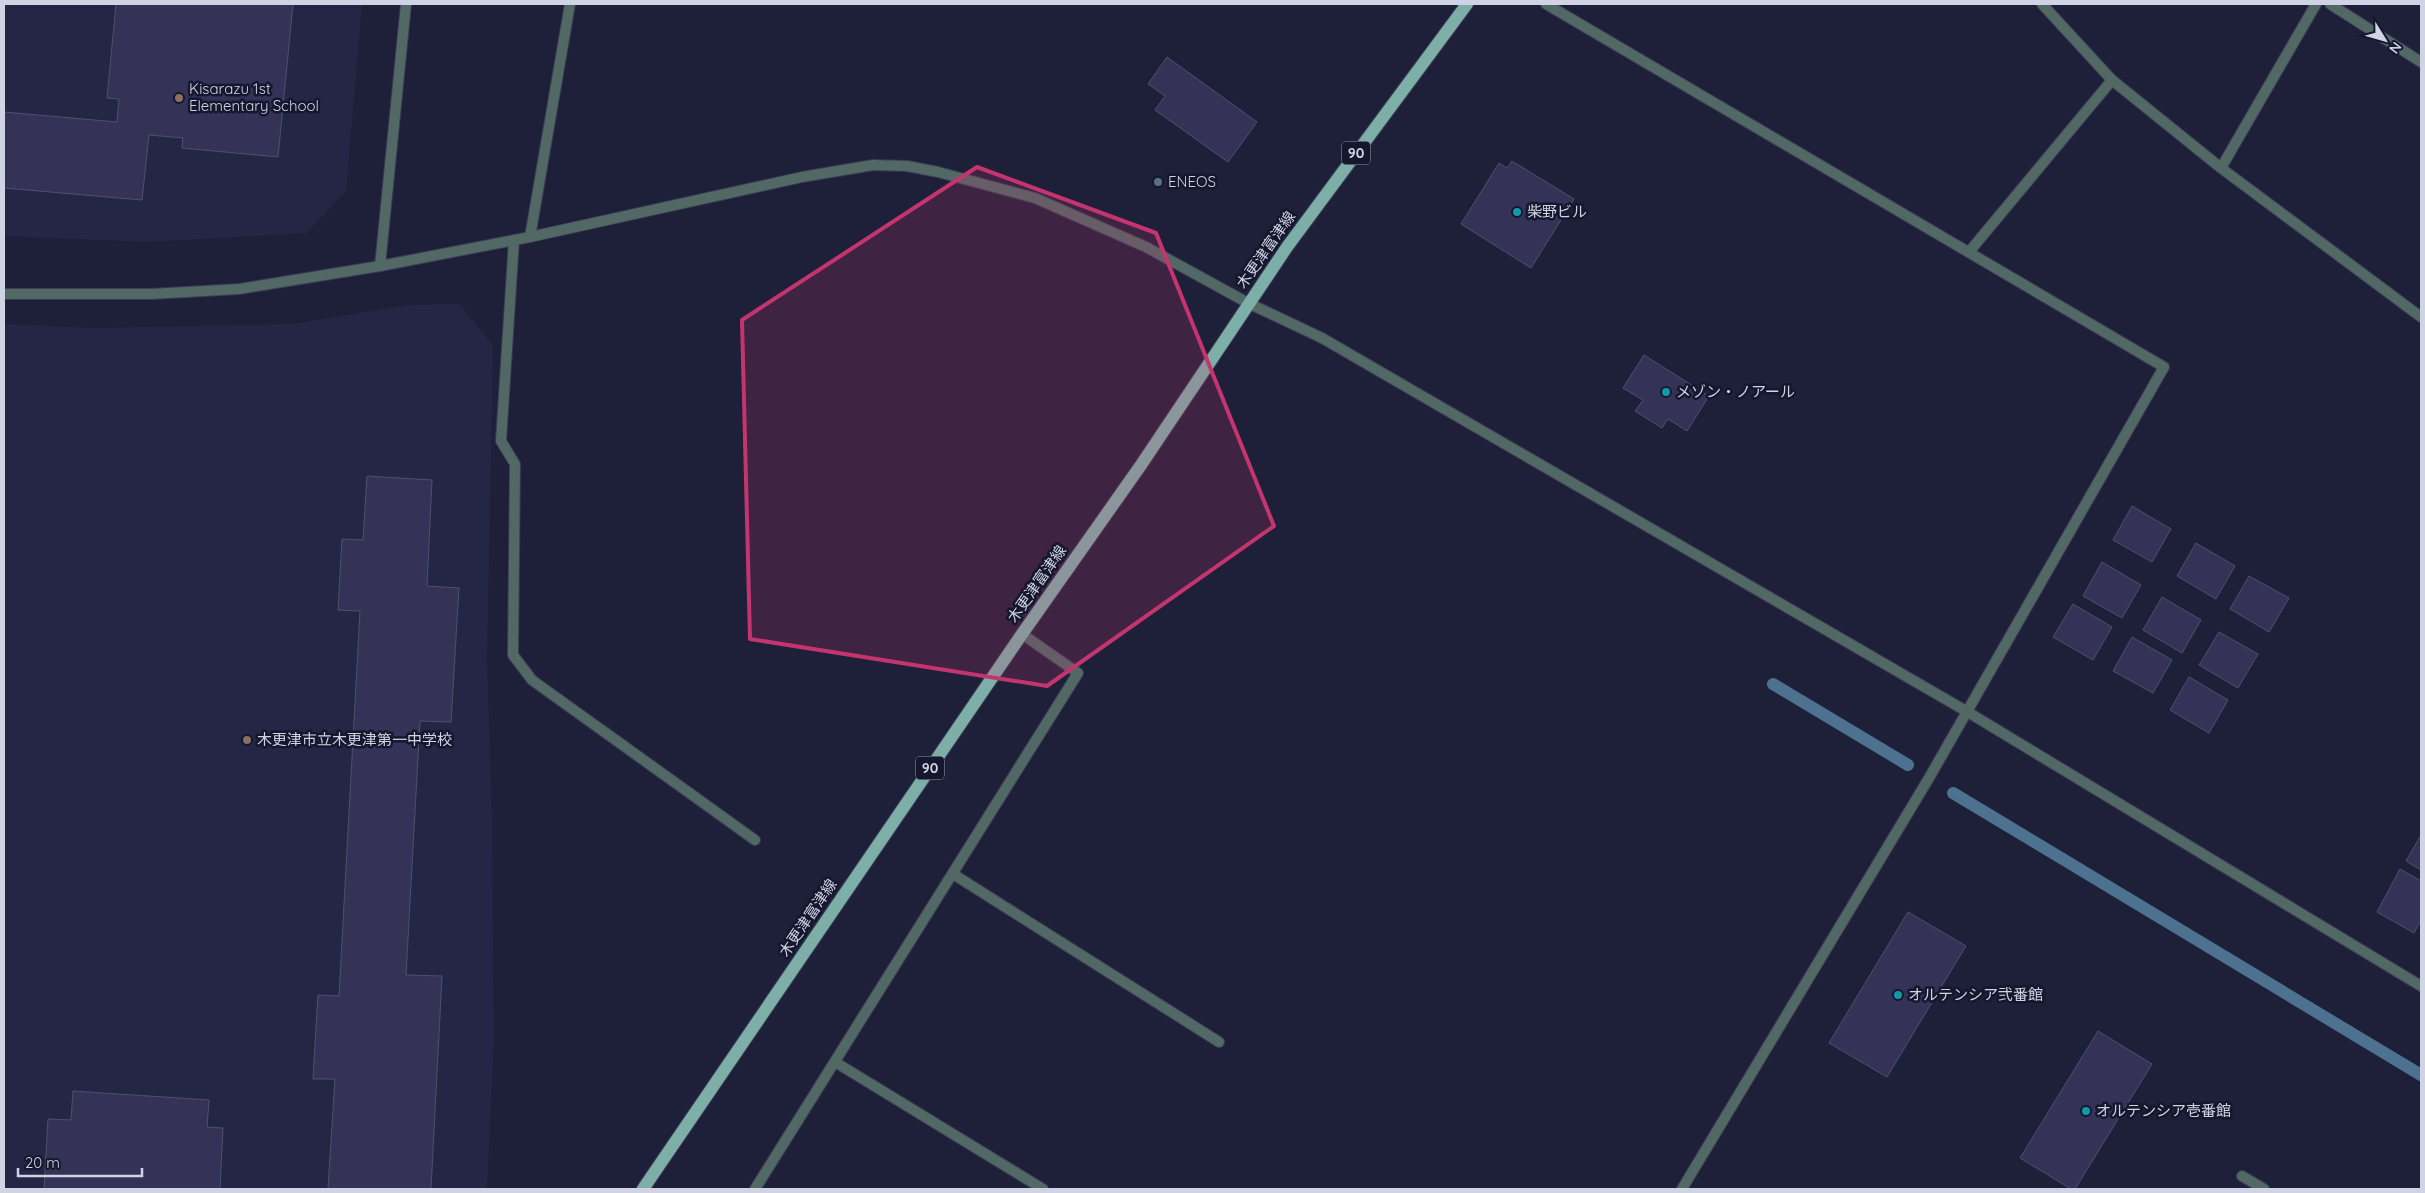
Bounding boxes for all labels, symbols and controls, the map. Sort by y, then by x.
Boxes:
north arrow [2360,15,2410,65]
text: N [2385,38,2406,57]
place label: Kisarazu 1st Elementary School [189,79,319,115]
marker: Kisarazu 1st Elementary School [173,92,185,104]
road number: 90 [1342,142,1370,164]
place label: ENEOS [1168,172,1216,191]
marker: ENEOS [1152,176,1164,188]
place label: 柴野ビル [1527,202,1587,221]
marker: 柴野ビル [1511,206,1523,218]
street label: 木更津富津線 [1232,207,1299,292]
place label: メゾン・ノアール [1676,382,1795,401]
marker: メゾン・ノアール [1660,386,1672,398]
street label: 木更津富津線 [1003,541,1070,626]
place label: 木更津市立木更津第一中学校 [257,730,452,749]
marker: 木更津市立木更津第一中学校 [241,734,253,746]
road number: 90 [916,756,944,780]
street label: 木更津富津線 [775,875,841,960]
place label: オルテンシア弐番館 [1908,985,2043,1004]
marker: オルテンシア弐番館 [1892,989,1904,1001]
place label: オルテンシア壱番館 [2096,1101,2231,1120]
marker: オルテンシア壱番館 [2080,1105,2092,1117]
scale bar [18,1146,141,1178]
text: 20 m [25,1153,60,1172]

